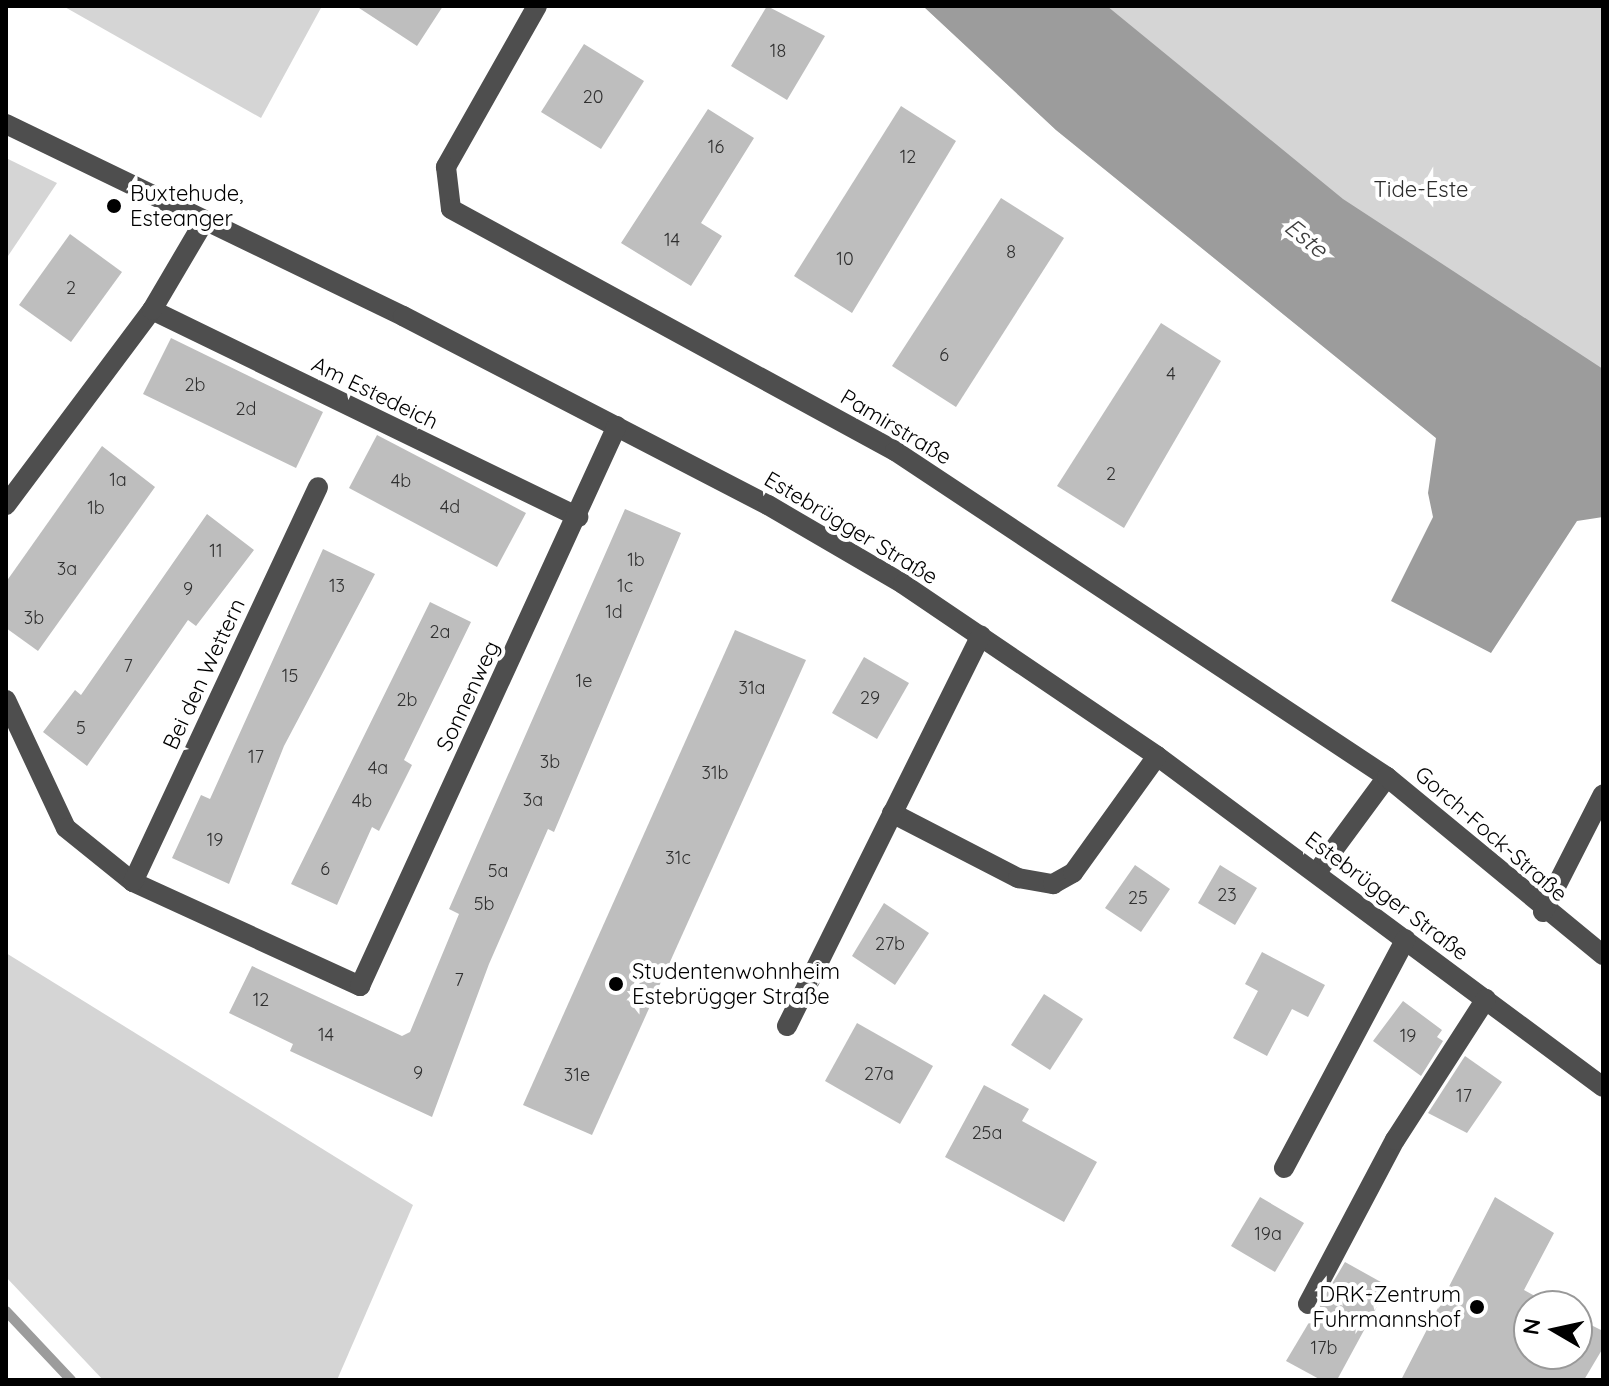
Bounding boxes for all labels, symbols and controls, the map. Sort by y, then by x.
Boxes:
house number: 18 [770,40,786,62]
house number: 20 [583,86,603,108]
house number: 16 [708,136,724,158]
house number: 12 [900,146,916,168]
park label: Tide-Este [1374,177,1468,203]
place label: Buxtehude, Esteanger [130,180,243,232]
marker: Buxtehude, Esteanger [105,197,123,215]
water label: Este [1279,212,1333,264]
house number: 14 [664,229,680,251]
house number: 8 [1006,241,1016,263]
house number: 10 [836,248,854,270]
house number: 2 [66,277,76,299]
house number: 6 [939,344,949,366]
street label: Am Estedeich [308,351,442,435]
house number: 4 [1166,363,1176,385]
house number: 2b [185,374,205,396]
street label: Pamirstraße [836,384,956,470]
house number: 2d [236,398,256,420]
house number: 2 [1106,463,1116,485]
street label: Estebrügger Straße [759,466,943,590]
house number: 1a [109,469,127,491]
house number: 4b [391,470,411,492]
house number: 4d [440,496,460,518]
house number: 1b [87,497,105,519]
house number: 11 [209,540,223,562]
house number: 1b [627,549,645,571]
house number: 3a [57,558,77,580]
house number: 13 [329,575,345,597]
house number: 1c [617,575,633,597]
house number: 9 [183,578,193,600]
street label: Bei den Wettern [157,594,251,754]
house number: 1d [605,601,623,623]
house number: 3b [24,607,44,629]
house number: 2a [430,621,450,643]
street label: Sonnenweg [431,637,505,755]
house number: 7 [123,655,133,677]
house number: 15 [282,665,298,687]
house number: 1e [576,670,592,692]
house number: 31a [739,677,765,699]
house number: 29 [860,687,880,709]
house number: 2b [397,689,417,711]
house number: 5 [76,717,86,739]
house number: 17 [248,746,264,768]
house number: 3b [540,751,560,773]
house number: 4a [368,757,388,779]
street label: Gorch-Fock-Straße [1409,761,1573,907]
house number: 31b [702,762,728,784]
house number: 3a [523,789,543,811]
house number: 4b [352,790,372,812]
street label: Estebrügger Straße [1300,826,1474,966]
house number: 19 [207,829,223,851]
house number: 31c [665,847,691,869]
house number: 6 [320,858,330,880]
house number: 5a [488,860,508,882]
house number: 23 [1217,884,1237,906]
house number: 25 [1128,887,1148,909]
house number: 5b [474,893,494,915]
house number: 27b [875,933,905,955]
place label: Studentenwohnheim Estebrügger Straße [632,958,840,1010]
house number: 7 [454,969,464,991]
marker: Studentenwohnheim Estebrügger Straße [607,975,625,993]
house number: 12 [253,989,269,1011]
house number: 14 [318,1024,334,1046]
house number: 19 [1400,1025,1416,1047]
house number: 9 [413,1062,423,1084]
house number: 27a [864,1063,894,1085]
house number: 31e [564,1064,590,1086]
house number: 17 [1456,1085,1472,1107]
house number: 25a [972,1122,1002,1144]
house number: 19a [1254,1223,1282,1245]
place label: DRK-Zentrum Fuhrmannshof [1313,1281,1461,1332]
north arrow [1513,1290,1593,1370]
marker: DRK-Zentrum Fuhrmannshof [1468,1298,1486,1316]
text: N [1516,1316,1546,1337]
house number: 17b [1311,1337,1337,1359]

